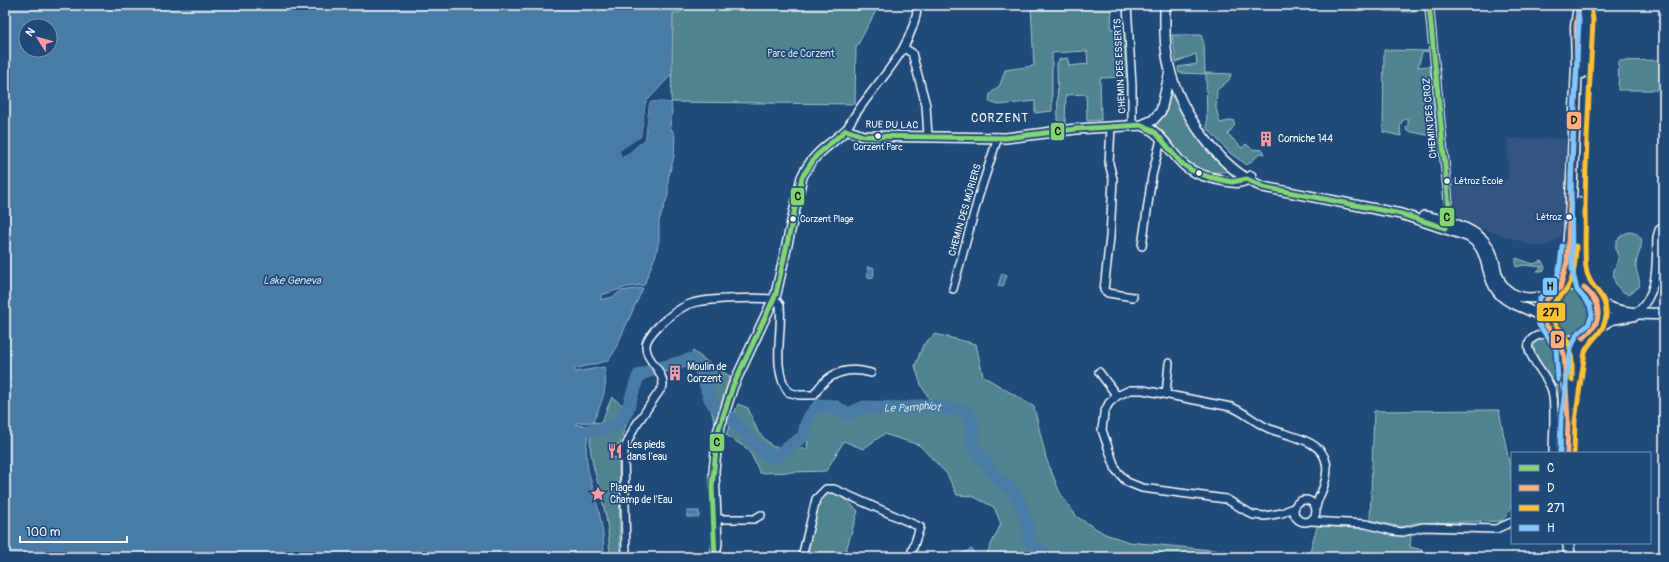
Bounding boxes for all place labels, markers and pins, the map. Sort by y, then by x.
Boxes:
building icon: Corniche 144 [1257,130,1275,148]
marker: Corzent Parc [873,131,883,141]
place label: Corniche 144 [1278,133,1333,145]
place label: Corzent Parc [853,142,903,153]
unlabelled marker [1194,168,1204,178]
marker: Létroz École [1442,176,1452,186]
place label: Létroz École [1454,176,1504,187]
place label: Létroz [1536,212,1562,223]
marker: Létroz [1564,212,1574,222]
marker: Corzent Plage [788,214,798,224]
place label: Corzent Plage [800,214,854,225]
place label: Moulin de Corzent [687,361,726,385]
building icon: Moulin de Corzent [666,364,684,382]
place label: Les pieds dans l'eau [627,439,667,463]
restaurant icon: Les pieds dans l'eau [606,442,624,460]
place label: Plage du Champ de l'Eau [610,482,672,506]
place icon: Plage du Champ de l'Eau [589,485,607,503]

